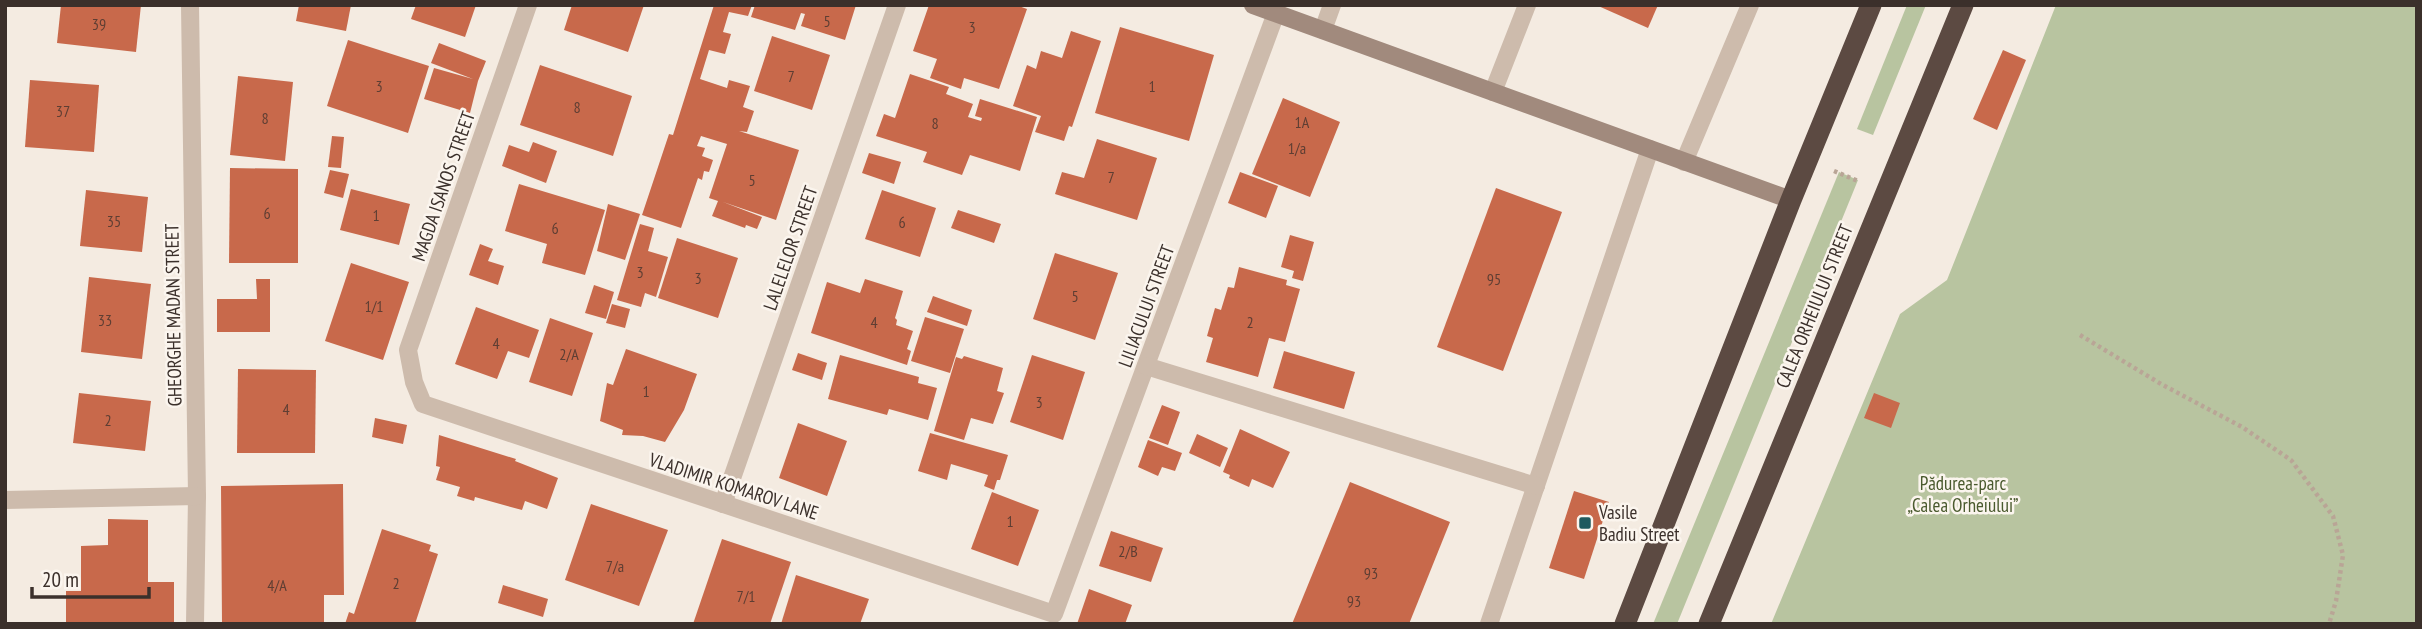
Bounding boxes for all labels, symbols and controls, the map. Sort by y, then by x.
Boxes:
house number: 5 [823,11,831,31]
house number: 39 [92,14,106,34]
house number: 3 [968,17,976,37]
house number: 7 [787,66,795,86]
house number: 3 [375,76,383,96]
house number: 1 [1148,76,1156,96]
house number: 8 [573,97,581,117]
house number: 37 [56,101,70,121]
street label: MAGDA ISANOS STREET [406,107,480,264]
house number: 8 [261,108,269,128]
house number: 1A [1295,112,1310,132]
house number: 8 [931,113,939,133]
house number: 1/a [1288,138,1306,158]
house number: 7 [1107,167,1115,187]
house number: 5 [748,170,756,190]
street label: LALELELOR STREET [757,182,823,313]
house number: 6 [263,203,271,223]
house number: 1 [372,205,380,225]
house number: 35 [107,211,121,231]
house number: 6 [898,212,906,232]
house number: 6 [551,218,559,238]
street label: CALEA ORHEIULUI STREET [1770,220,1858,391]
street label: GHEORGHE MADAN STREET [159,223,187,407]
street label: LILIACULUI STREET [1113,241,1179,371]
house number: 3 [636,262,644,282]
house number: 3 [694,268,702,288]
house number: 95 [1487,269,1501,289]
house number: 5 [1071,286,1079,306]
house number: 1/1 [364,296,384,316]
house number: 33 [98,310,112,330]
house number: 4 [870,312,878,332]
house number: 2 [1246,312,1254,332]
house number: 4 [492,333,500,353]
house number: 2/A [559,344,579,364]
house number: 1 [642,381,650,401]
house number: 3 [1035,392,1043,412]
house number: 4 [282,399,290,419]
house number: 2 [104,410,112,430]
street label: VLADIMIR KOMAROV LANE [645,447,822,525]
park label: Pădurea-parc „Calea Orheiului” [1908,471,2019,517]
place label: Vasile Badiu Street [1598,500,1680,546]
house number: 1 [1006,511,1014,531]
marker: Vasile Badiu Street [1577,515,1593,531]
house number: 2/B [1118,541,1138,561]
scale bar [32,556,149,600]
house number: 7/a [606,556,624,576]
house number: 93 [1364,563,1378,583]
text: 20 m [42,566,79,593]
house number: 2 [392,573,400,593]
house number: 4/A [267,575,287,595]
house number: 7/1 [736,586,756,606]
house number: 93 [1347,591,1361,611]

